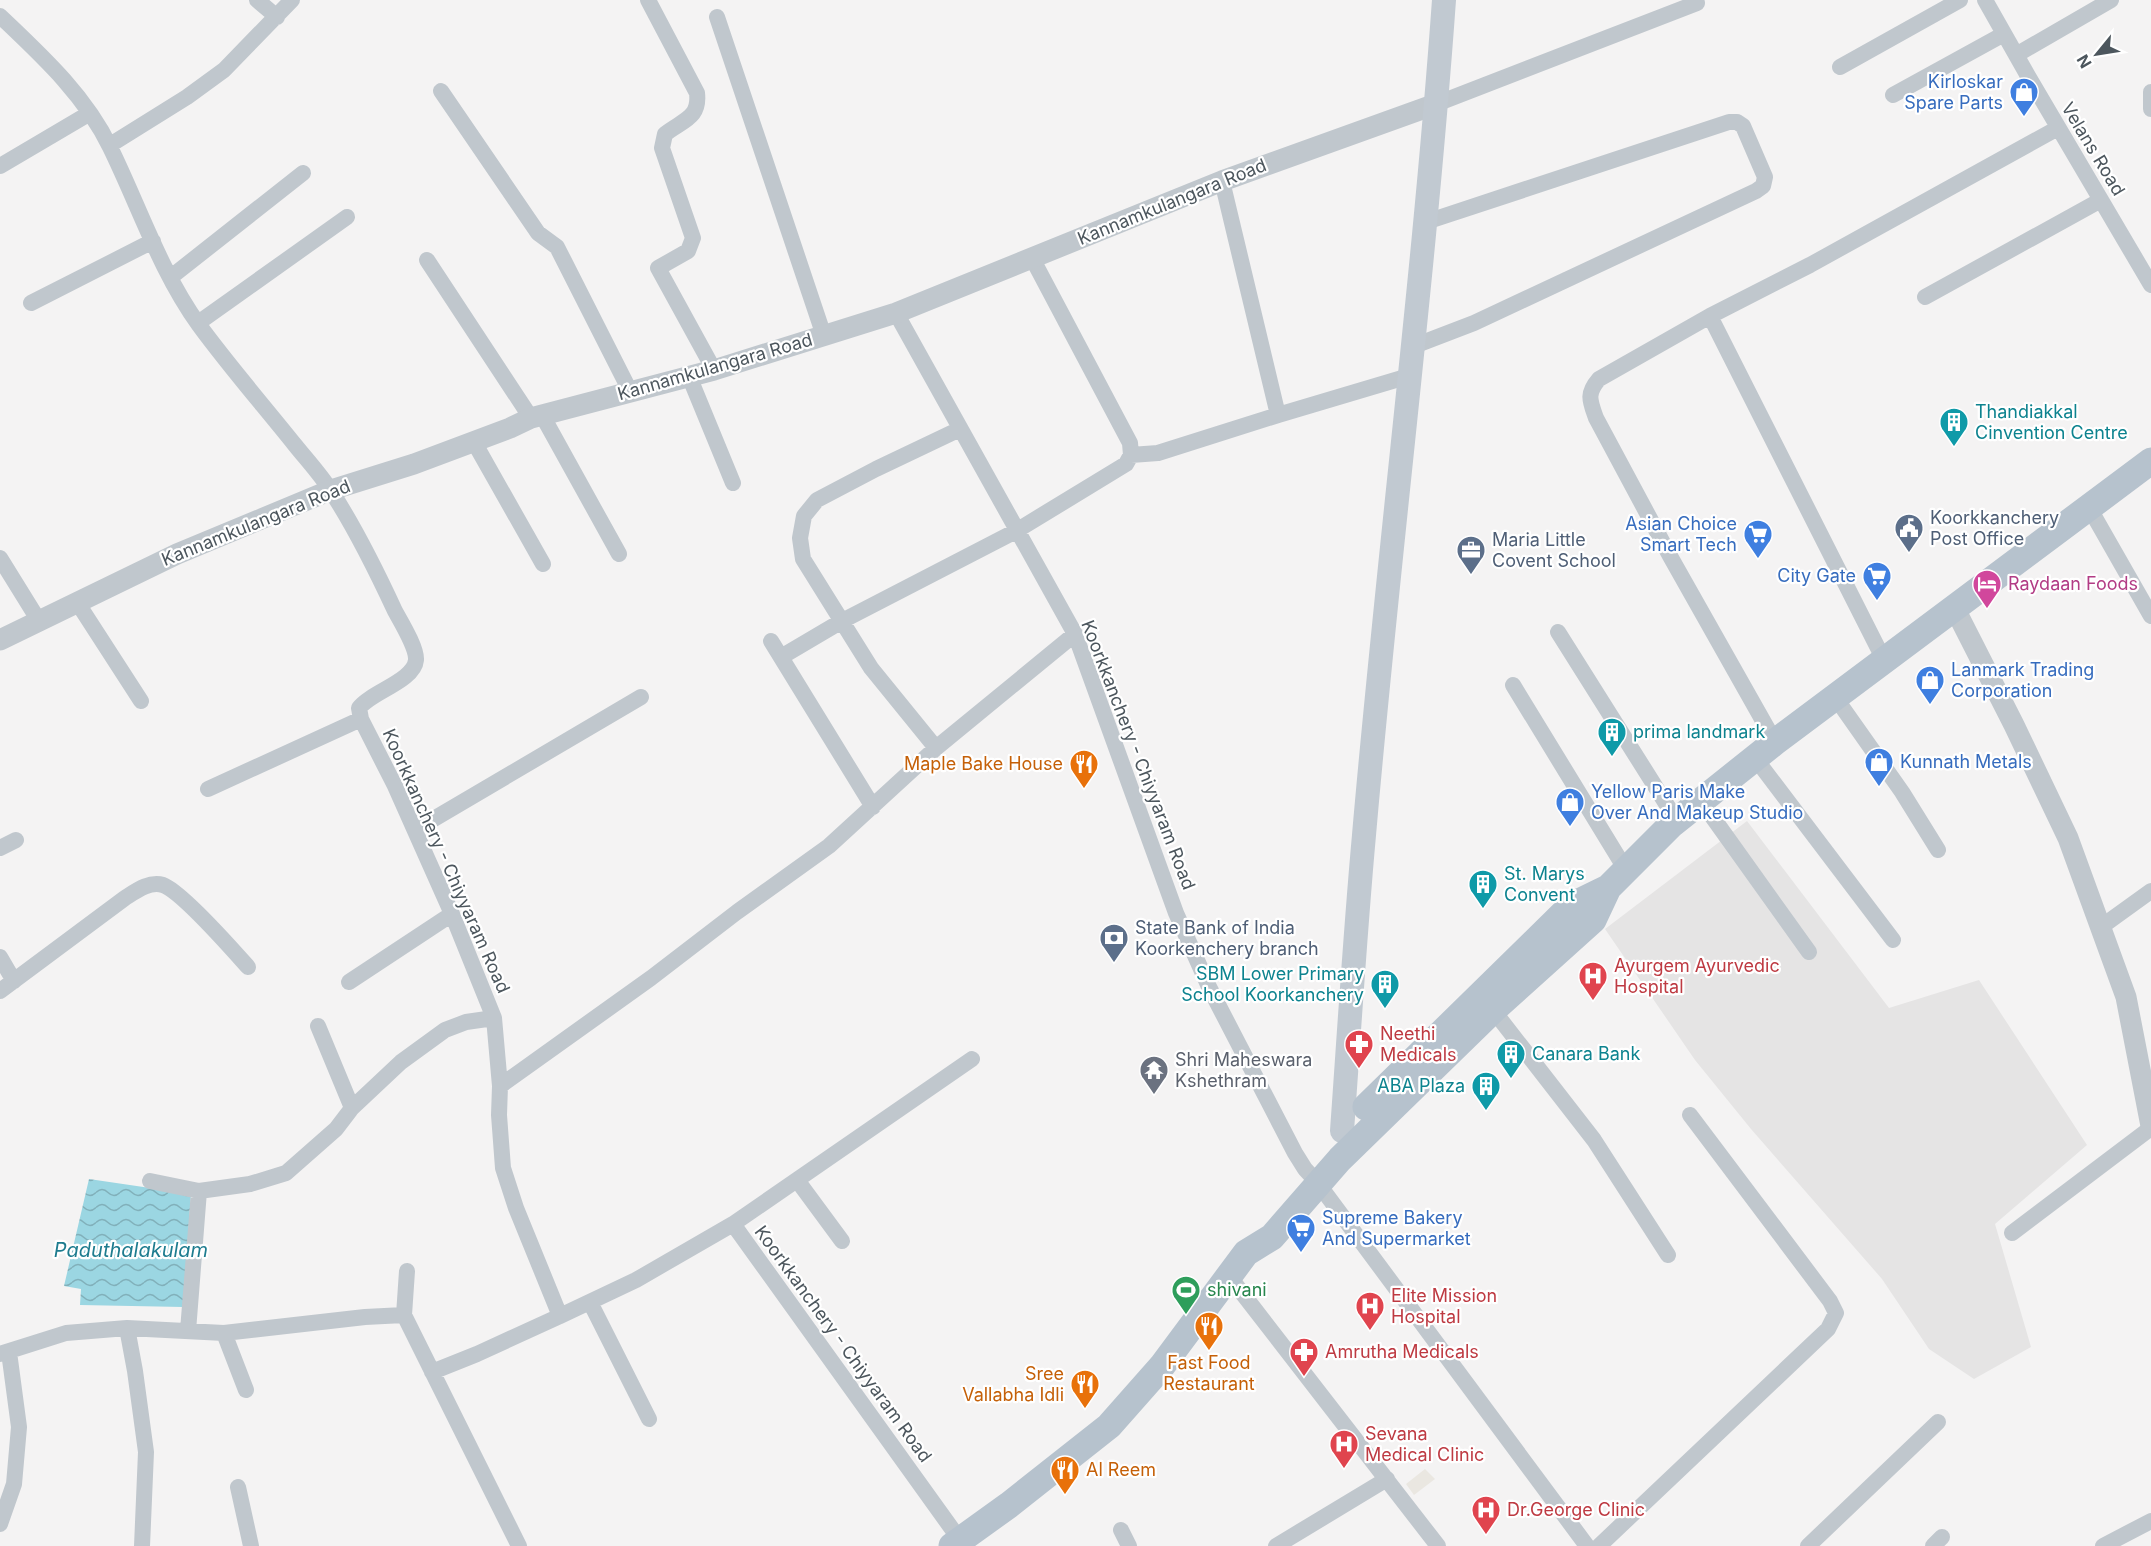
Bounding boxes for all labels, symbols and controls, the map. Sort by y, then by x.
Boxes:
north arrow [2067,24,2127,84]
text: N [2072,51,2096,72]
place label: Kirloskar Spare Parts [1904,71,2003,113]
shop icon: Kirloskar Spare Parts [2008,76,2040,118]
street label: Velans Road [2057,98,2129,199]
street label: Kannamkulangara Road [1074,154,1269,249]
street label: Kannamkulangara Road [615,329,815,404]
place label: Thandiakkal Cinvention Centre [1975,401,2128,443]
building icon: Thandiakkal Cinvention Centre [1938,406,1970,448]
street label: Kannamkulangara Road [158,475,353,570]
place label: Koorkkanchery Post Office [1930,507,2059,549]
public building icon: Koorkkanchery Post Office [1893,512,1925,554]
place label: Asian Choice Smart Tech [1625,513,1737,555]
supermarket icon: Asian Choice Smart Tech [1742,518,1774,560]
place label: Maria Little Covent School [1492,529,1616,571]
office icon: Maria Little Covent School [1455,534,1487,576]
supermarket icon: City Gate [1861,560,1893,602]
place label: City Gate [1777,565,1856,586]
hotel icon: Raydaan Foods [1971,568,2003,610]
place label: Raydaan Foods [2008,573,2138,594]
street label: Koorkkanchery - Chiyyaram Road [1077,617,1200,893]
place label: Lanmark Trading Corporation [1951,659,2094,701]
shop icon: Lanmark Trading Corporation [1914,664,1946,706]
building icon: prima landmark [1596,716,1628,758]
place label: prima landmark [1633,721,1765,742]
street label: Koorkkanchery - Chiyyaram Road [378,725,514,996]
shop icon: Kunnath Metals [1863,746,1895,788]
restaurant icon: Maple Bake House [1068,748,1100,790]
place label: Kunnath Metals [1900,751,2032,772]
place label: Maple Bake House [904,753,1063,774]
place label: Yellow Paris Make Over And Makeup Studio [1591,781,1803,823]
shop icon: Yellow Paris Make Over And Makeup Studio [1554,786,1586,828]
place label: St. Marys Convent [1504,863,1585,905]
building icon: St. Marys Convent [1467,868,1499,910]
place label: State Bank of India Koorkenchery branch [1135,917,1319,959]
bank icon: State Bank of India Koorkenchery branch [1098,922,1130,964]
place label: Ayurgem Ayurvedic Hospital [1614,955,1780,997]
hospital icon: Ayurgem Ayurvedic Hospital [1577,960,1609,1002]
place label: SBM Lower Primary School Koorkanchery [1181,963,1364,1005]
building icon: SBM Lower Primary School Koorkanchery [1369,968,1401,1010]
place label: Neethi Medicals [1380,1023,1457,1065]
pharmacy icon: Neethi Medicals [1343,1028,1375,1070]
building icon: Canara Bank [1495,1038,1527,1080]
place label: Canara Bank [1532,1043,1640,1064]
place label: Shri Maheswara Kshethram [1175,1049,1312,1091]
temple icon: Shri Maheswara Kshethram [1138,1054,1170,1096]
building icon: ABA Plaza [1470,1070,1502,1112]
place label: ABA Plaza [1377,1075,1465,1096]
place label: Supreme Bakery And Supermarket [1322,1207,1471,1249]
supermarket icon: Supreme Bakery And Supermarket [1285,1212,1317,1254]
street label: Koorkkanchery - Chiyyaram Road [751,1221,936,1466]
water label: Paduthalakulam [54,1238,208,1262]
sports icon: shivani [1170,1274,1202,1316]
place label: shivani [1207,1279,1267,1300]
place label: Elite Mission Hospital [1391,1285,1497,1327]
hospital icon: Elite Mission Hospital [1354,1290,1386,1332]
restaurant icon: Fast Food Restaurant [1193,1310,1225,1352]
pharmacy icon: Amrutha Medicals [1288,1336,1320,1378]
place label: Amrutha Medicals [1325,1341,1479,1362]
place label: Fast Food Restaurant [1163,1352,1255,1394]
place label: Sree Vallabha Idli [962,1363,1064,1405]
restaurant icon: Sree Vallabha Idli [1069,1368,1101,1410]
place label: Sevana Medical Clinic [1365,1423,1484,1465]
hospital icon: Sevana Medical Clinic [1328,1428,1360,1470]
restaurant icon: Al Reem [1049,1454,1081,1496]
place label: Al Reem [1086,1459,1156,1480]
hospital icon: Dr.George Clinic [1470,1494,1502,1536]
place label: Dr.George Clinic [1507,1499,1645,1520]

